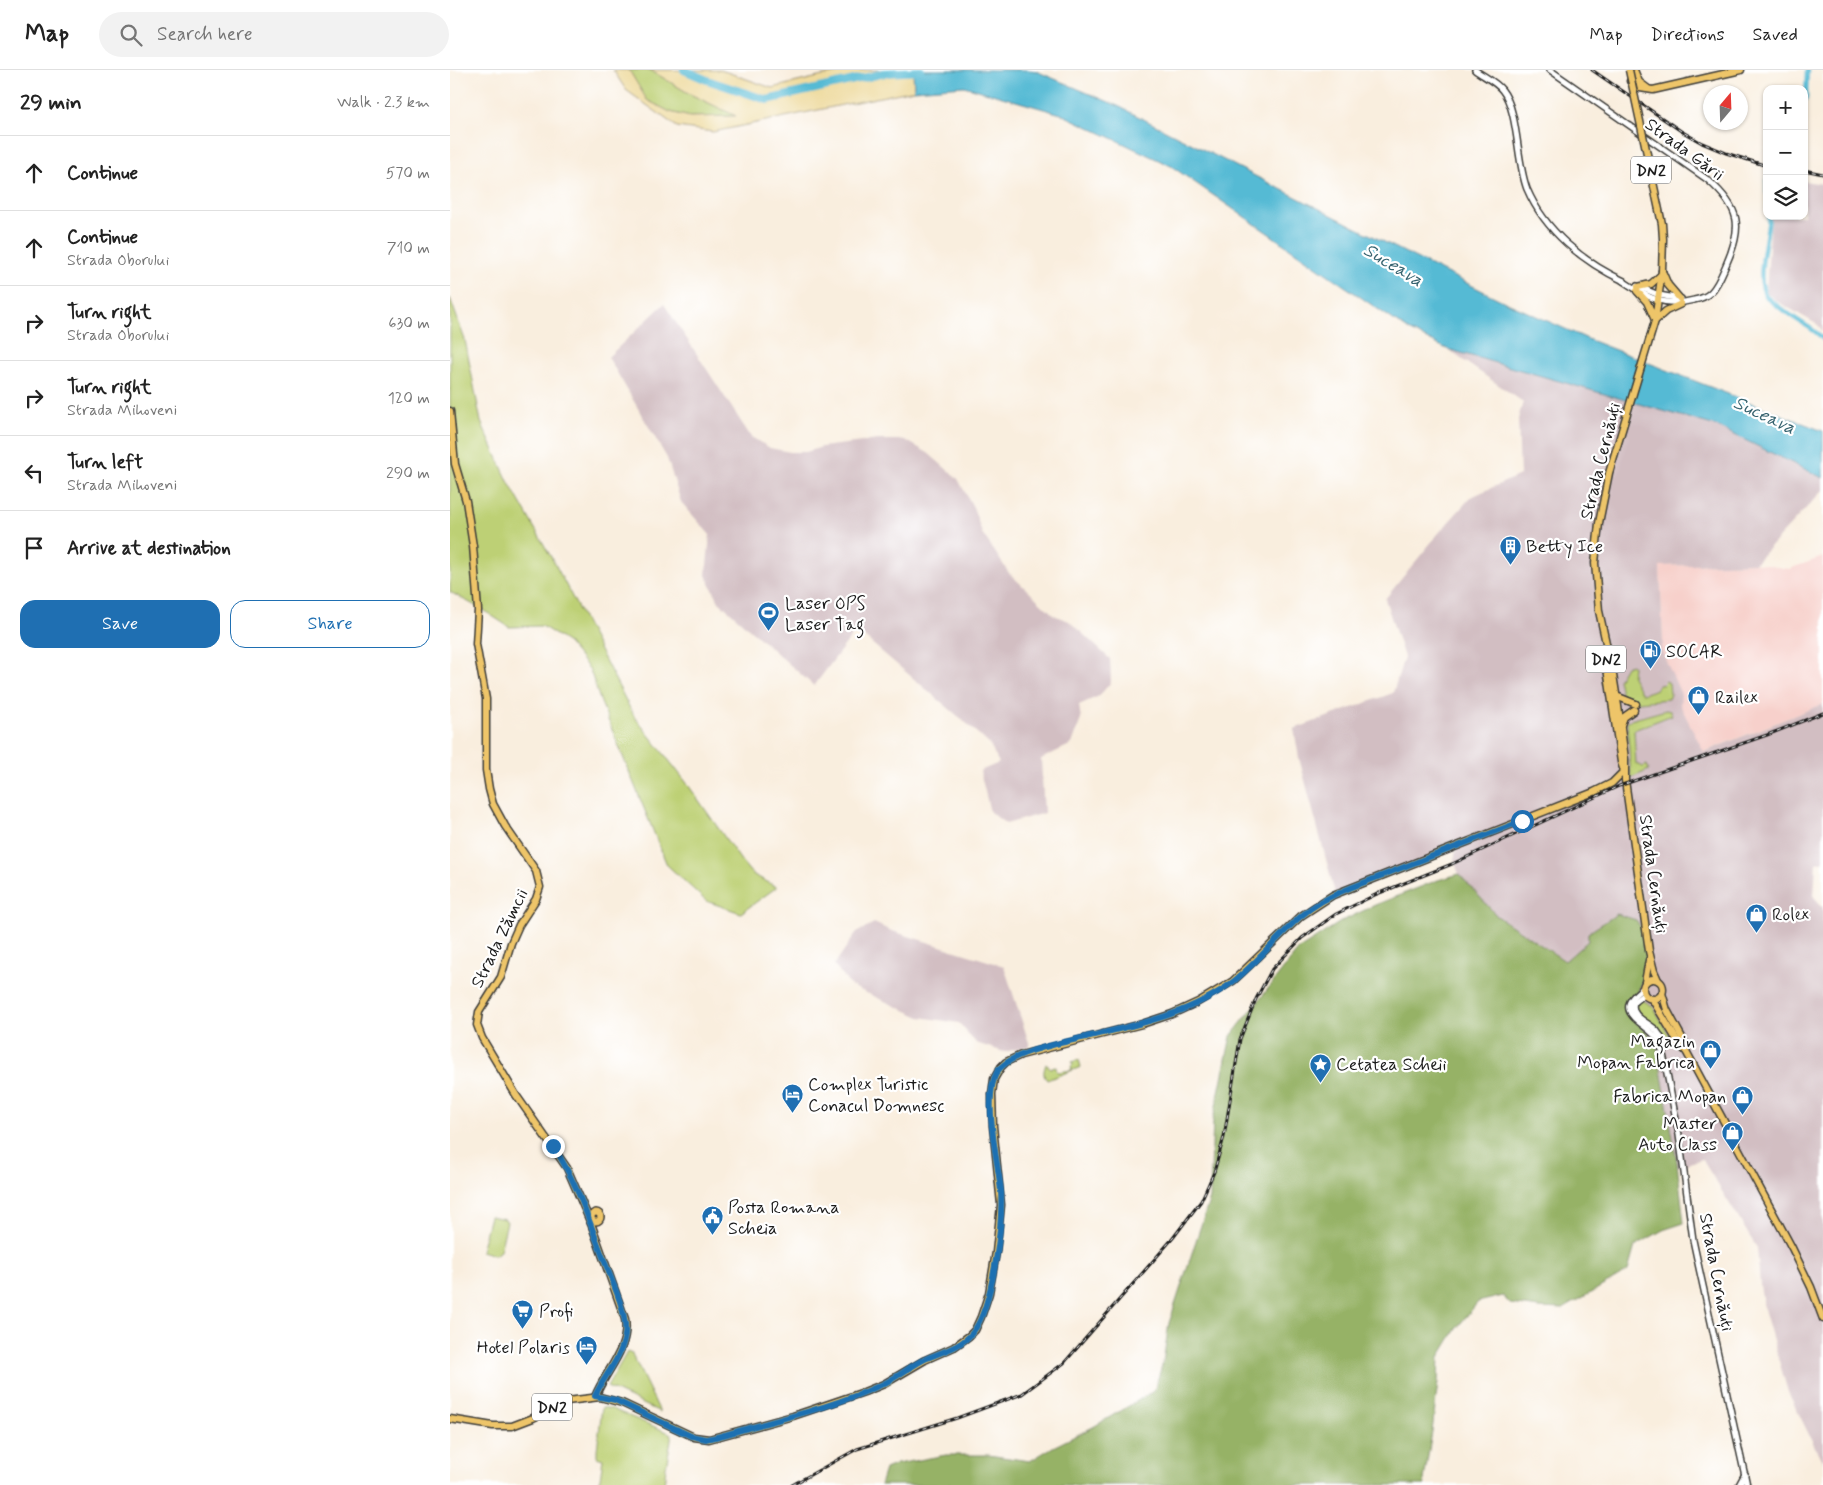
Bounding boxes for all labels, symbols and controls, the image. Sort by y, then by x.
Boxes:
search box [99,12,449,57]
text: Map [25,19,69,50]
icon: search [117,21,145,49]
text: Search here [157,22,253,47]
text: Map [1590,23,1623,47]
text: Directions [1651,23,1725,47]
text: Saved [1753,23,1798,47]
north arrow [1703,85,1748,130]
map controls [1763,85,1808,220]
button: + [1763,85,1808,130]
text: 29 min [20,89,82,117]
text: Walk · 2.3 km [337,92,430,113]
street label: Strada Gării [1640,113,1729,187]
button: − [1763,130,1808,175]
road number: DN2 [1631,156,1671,184]
icon: ahead [20,159,48,187]
text: Continue [67,161,138,186]
text: 570 m [386,163,430,184]
button: layers [1763,175,1808,220]
text: Continue [67,225,138,250]
icon: ahead [20,234,48,262]
text: 710 m [387,238,430,259]
water label: Suceava [1359,238,1428,293]
text: Strada Oborului [67,250,169,271]
text: Turn right [67,300,151,325]
icon: right [20,309,48,337]
text: 630 m [388,313,430,334]
text: Strada Oborului [67,325,169,346]
text: Turn right [67,375,151,400]
icon: right [20,384,48,412]
text: 120 m [388,388,430,409]
water label: Suceava [1729,390,1800,441]
text: Strada Mihoveni [67,400,177,421]
street label: Strada Cernăuți [1575,400,1627,522]
text: Turn left [67,450,143,475]
icon: left [20,459,48,487]
text: 290 m [386,463,430,484]
text: Strada Mihoveni [67,475,177,496]
icon: arrive [20,534,48,562]
building icon: Betty Ice [1498,534,1522,565]
place label: Betty Ice [1526,535,1603,559]
text: Arrive at destination [67,536,231,561]
place label: Laser OPS Laser Tag [785,592,866,639]
button: Save [20,600,220,648]
button: Share [230,600,430,648]
sports icon: Laser OPS Laser Tag [757,601,781,632]
fuel station icon: SOCAR [1638,639,1662,670]
place label: SOCAR [1666,640,1723,664]
road number: DN2 [1586,646,1626,672]
shop icon: Railex [1687,685,1711,716]
place label: Railex [1715,686,1758,710]
route start [1511,810,1534,833]
street label: Strada Cernăuți [1633,813,1673,935]
street label: Strada Zămcii [466,885,534,992]
shop icon: Rolex [1744,902,1768,933]
place label: Rolex [1772,903,1810,927]
place label: Magazin Mopan Fabrica [1577,1030,1695,1075]
shop icon: Magazin Mopan Fabrica [1699,1039,1723,1070]
place icon: Cetatea Scheii [1308,1052,1332,1083]
place label: Cetatea Scheii [1336,1053,1447,1077]
place label: Complex Turistic Conacul Domnesc [808,1073,944,1118]
hotel icon: Complex Turistic Conacul Domnesc [780,1082,804,1113]
shop icon: Fabrica Mopan [1730,1084,1754,1115]
place label: Fabrica Mopan [1613,1085,1726,1109]
place label: Master Auto Class [1638,1112,1717,1157]
shop icon: Master Auto Class [1721,1121,1745,1152]
route end [542,1135,565,1158]
place label: Posta Romana Scheia [728,1196,840,1241]
public building icon: Posta Romana Scheia [700,1205,724,1236]
street label: Strada Cernăuți [1693,1211,1739,1333]
supermarket icon: Profi [511,1299,535,1330]
place label: Profi [539,1300,573,1324]
hotel icon: Hotel Polaris [574,1335,598,1366]
place label: Hotel Polaris [477,1336,570,1360]
road number: DN2 [532,1394,572,1420]

